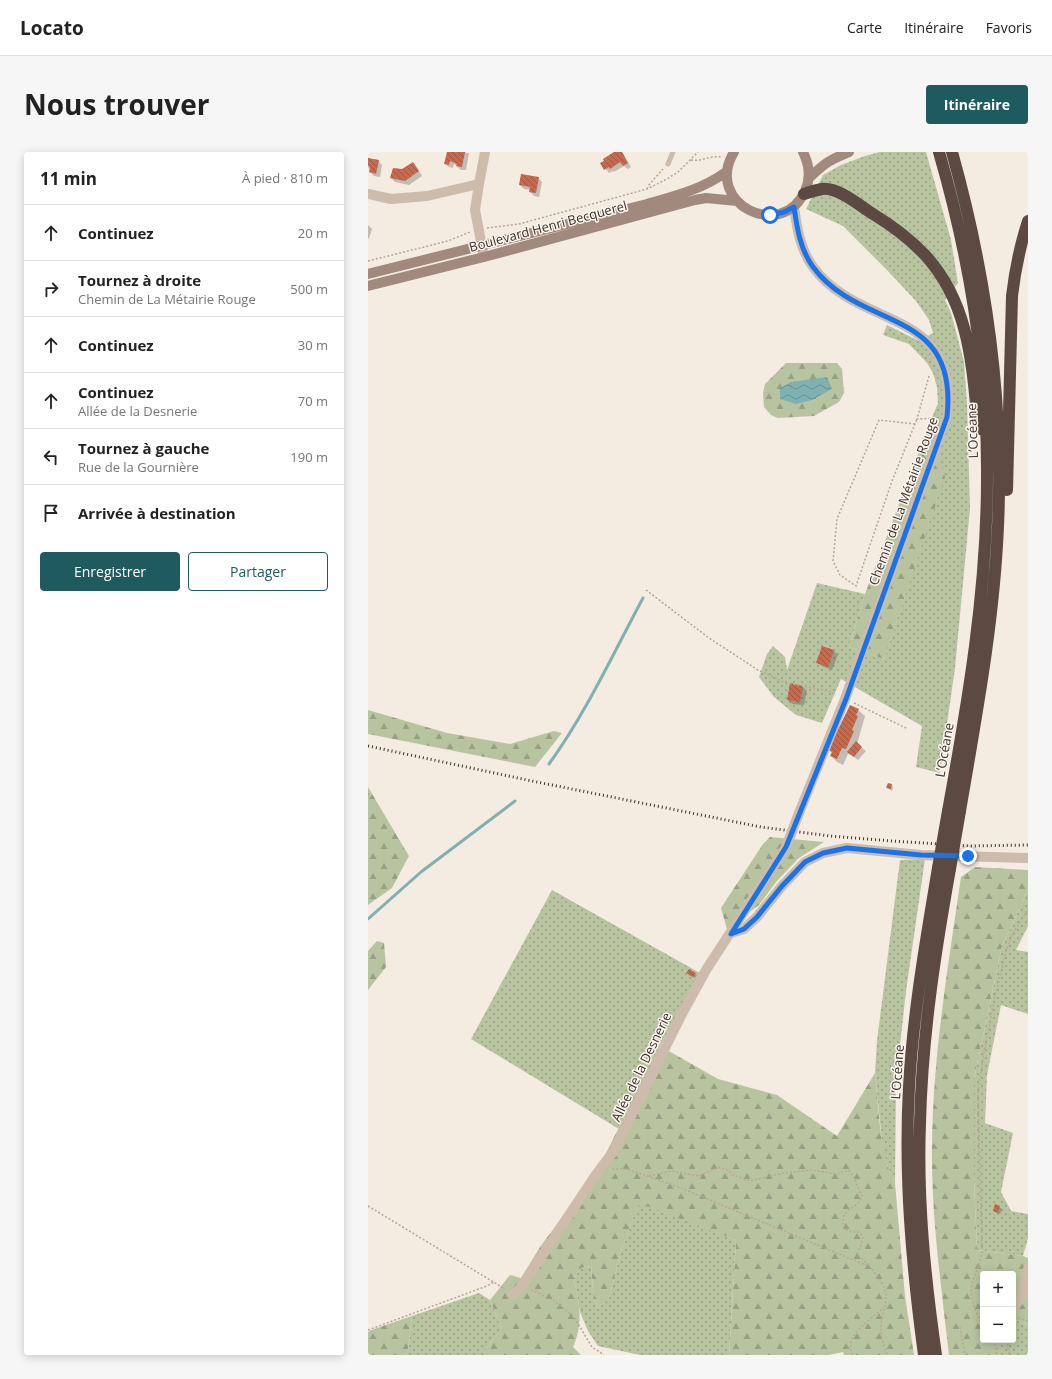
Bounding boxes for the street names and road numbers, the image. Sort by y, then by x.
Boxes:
street label: Boulevard Henri Becquerel [467,196,629,256]
street label: L’Océane [962,403,982,459]
street label: Chemin de La Métairie Rouge [864,414,942,588]
street label: L’Océane [930,721,958,779]
street label: Allée de la Desnerie [607,1009,675,1125]
street label: L’Océane [886,1044,908,1100]

